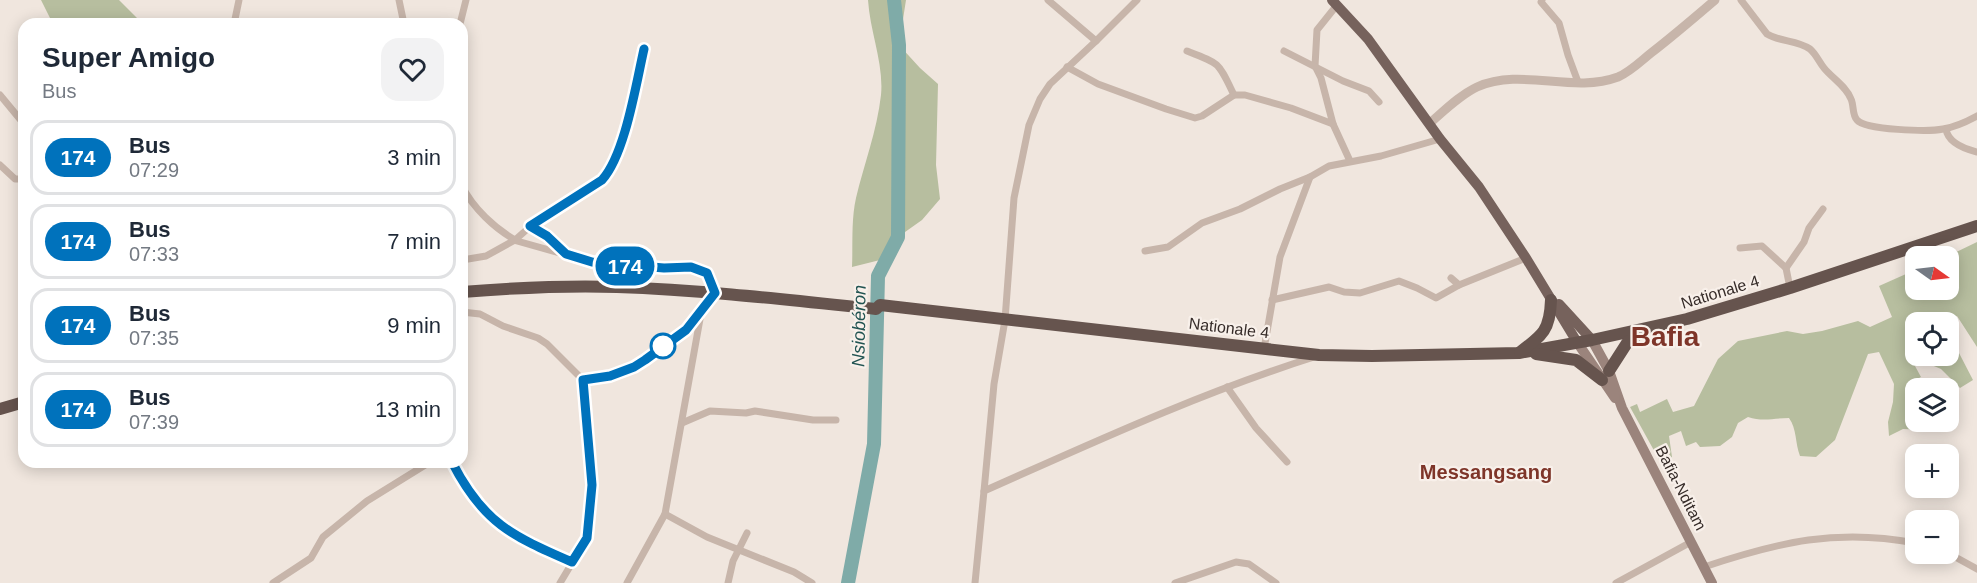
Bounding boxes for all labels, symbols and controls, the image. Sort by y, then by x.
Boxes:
button: heart [381,38,444,101]
text: Super Amigo [42,42,215,73]
text: Bus [42,80,76,102]
text: Bus [129,133,171,158]
text: 3 min [387,145,441,170]
text: 174 [60,146,96,169]
text: 07:29 [129,159,179,181]
text: Bus [129,217,171,242]
text: 7 min [387,229,441,254]
text: 174 [60,230,96,253]
text: 07:33 [129,243,179,265]
line badge: 174 [590,246,660,286]
north arrow [1905,246,1959,300]
map controls [1905,246,1959,564]
text: 174 [607,255,643,278]
street label: Nationale 4 [1679,272,1761,312]
water label: Nsiobéron [848,285,870,367]
text: Bus [129,301,171,326]
button: locate [1905,312,1959,366]
text: 9 min [387,313,441,338]
text: 174 [60,314,96,337]
street label: Nationale 4 [1188,315,1270,341]
district label: Bafia [1631,321,1700,352]
text: 07:35 [129,327,179,349]
unlabelled marker [650,333,676,359]
button: layers [1905,378,1959,432]
text: Bus [129,385,171,410]
text: 13 min [375,397,441,422]
text: 174 [60,398,96,421]
text: 07:39 [129,411,179,433]
street label: Bafia-Nditam [1652,443,1710,533]
button: + [1905,444,1959,498]
district label: Messangsang [1420,461,1552,483]
button: − [1905,510,1959,564]

